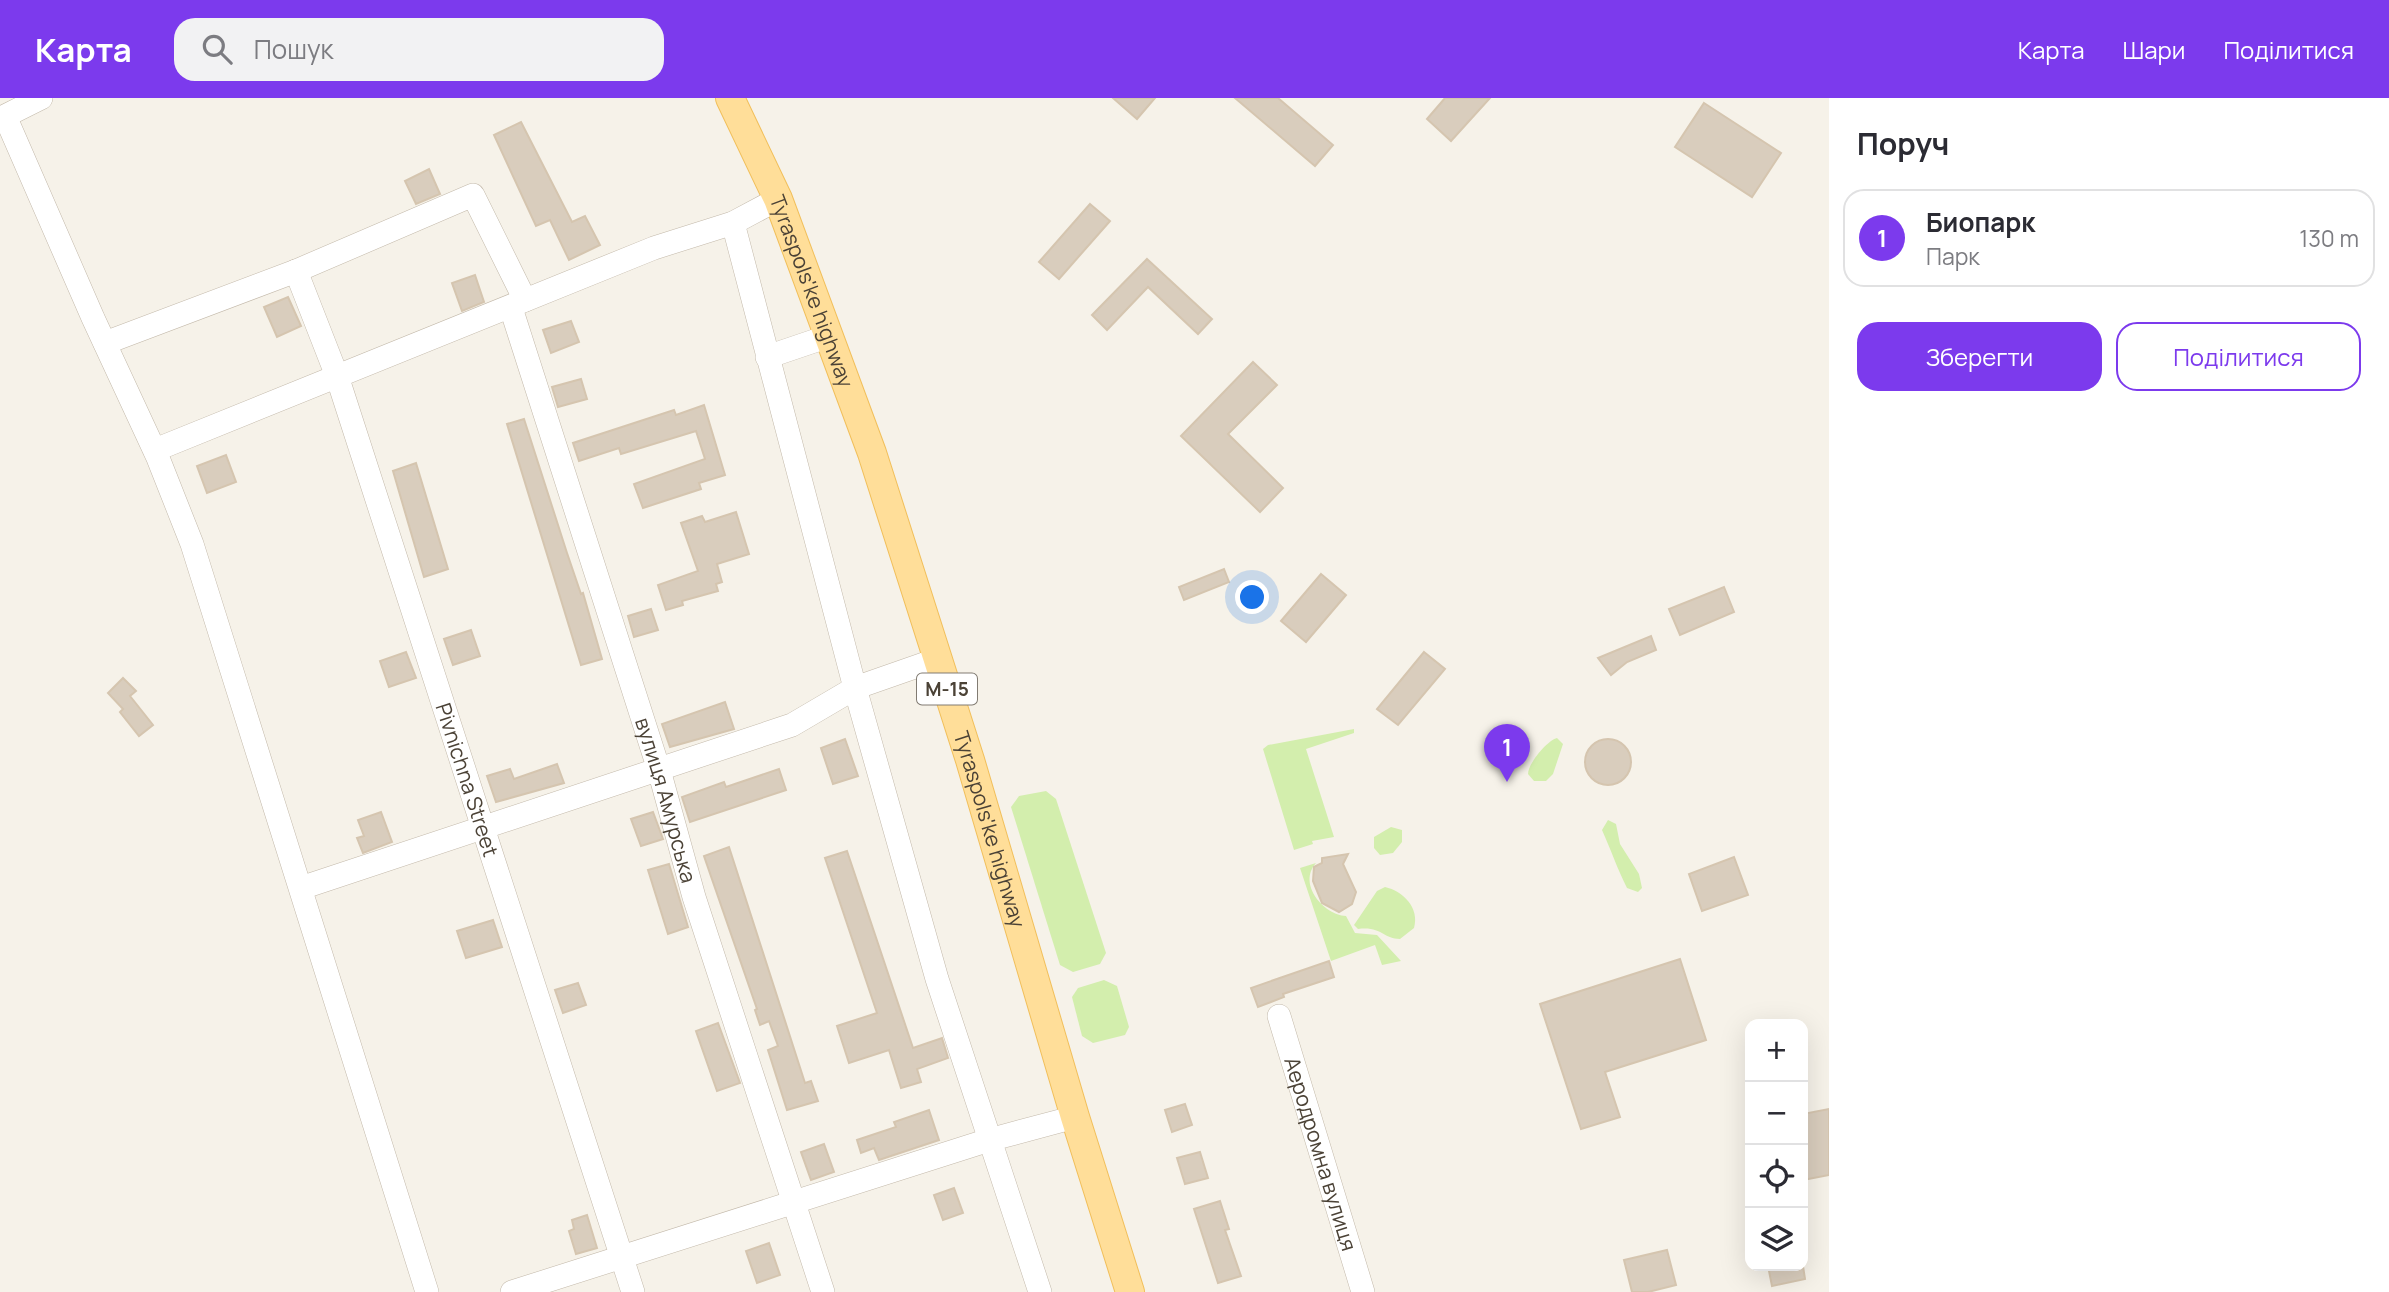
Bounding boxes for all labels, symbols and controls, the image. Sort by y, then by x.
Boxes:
search box [174,18,664,81]
text: Карта [35,27,132,72]
icon: search [198,30,236,68]
text: Пошук [254,31,334,67]
text: Карта [2018,33,2085,66]
text: Шари [2123,33,2185,66]
text: Поділитися [2223,33,2354,66]
text: Поруч [1857,123,1949,164]
street label: Tyraspols'ke highway [764,191,861,391]
text: Биопарк [1926,204,2035,240]
text: 1 [1877,222,1887,254]
text: 130 m [2299,222,2359,254]
text: Парк [1926,240,1980,272]
button: Зберегти [1857,322,2102,391]
button: Поділитися [2116,322,2361,391]
your location [1235,580,1269,614]
road number: М-15 [917,674,977,704]
street label: Pivnichna Street [430,699,505,860]
street label: вулиця Амурська [629,714,703,886]
pin: 1 [1484,724,1530,782]
street label: Tyraspols'ke highway [948,727,1032,931]
map controls [1745,1019,1808,1271]
button: + [1745,1019,1808,1082]
street label: Аеродромна вулиця [1278,1053,1364,1254]
button: − [1745,1082,1808,1145]
button: locate [1745,1145,1808,1208]
button: layers [1745,1208,1808,1271]

